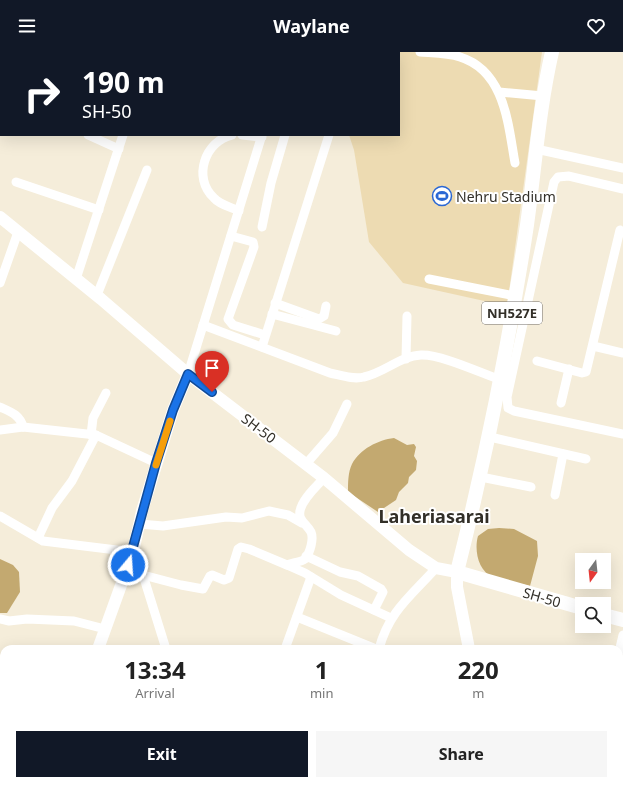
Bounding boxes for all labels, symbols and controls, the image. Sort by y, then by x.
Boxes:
text: Waylane [273,14,350,38]
icon: menu [16,15,38,37]
icon: heart [585,15,607,37]
text: 190 m [82,63,165,101]
icon: right [16,68,68,120]
text: SH-50 [82,99,132,123]
sports icon: Nehru Stadium [431,185,453,207]
place label: Nehru Stadium [456,187,556,206]
road number: NH527E [482,302,542,324]
pin [195,351,229,392]
icon: arrive [201,357,223,379]
street label: SH-50 [238,409,280,447]
district label: Laheriasarai [378,504,490,528]
position arrow [107,544,149,586]
north arrow [575,553,611,589]
map controls [575,553,611,633]
street label: SH-50 [521,583,563,611]
button: search [575,597,611,633]
text: 13:34 [124,653,186,686]
text: 1 [315,653,329,686]
text: 220 [458,653,499,686]
text: Arrival [135,684,175,702]
text: min [310,684,333,702]
text: m [472,684,484,702]
button: Exit [16,731,308,777]
button: Share [316,731,607,777]

